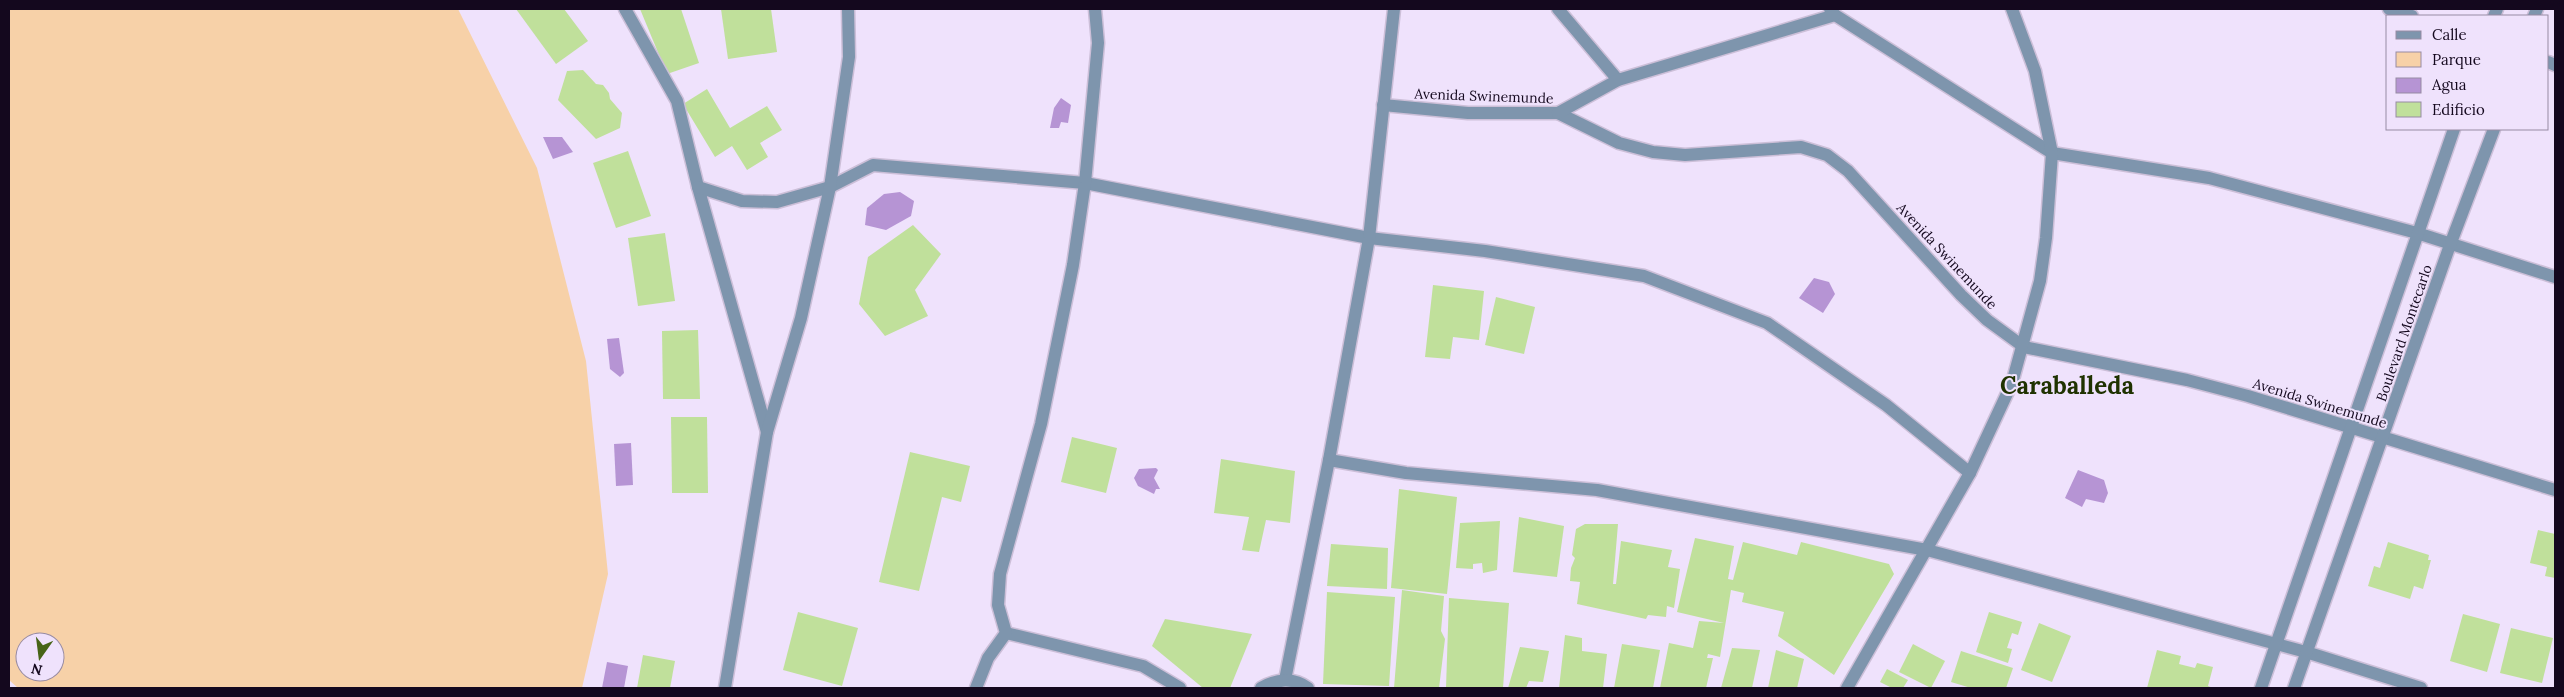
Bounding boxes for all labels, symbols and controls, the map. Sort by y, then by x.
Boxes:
legend [2386,15,2549,130]
text: Calle [2432,25,2467,44]
text: Parque [2432,50,2481,69]
text: Agua [2431,75,2467,94]
street label: Avenida Swinemunde [1413,85,1554,107]
text: Edificio [2432,100,2485,119]
street label: Avenida Swinemunde [1892,198,2001,313]
street label: Boulevard Montecarlo [2372,262,2436,404]
district label: Caraballeda [2000,370,2134,401]
street label: Avenida Swinemunde [2250,374,2390,432]
north arrow [15,632,65,682]
text: N [29,660,44,680]

